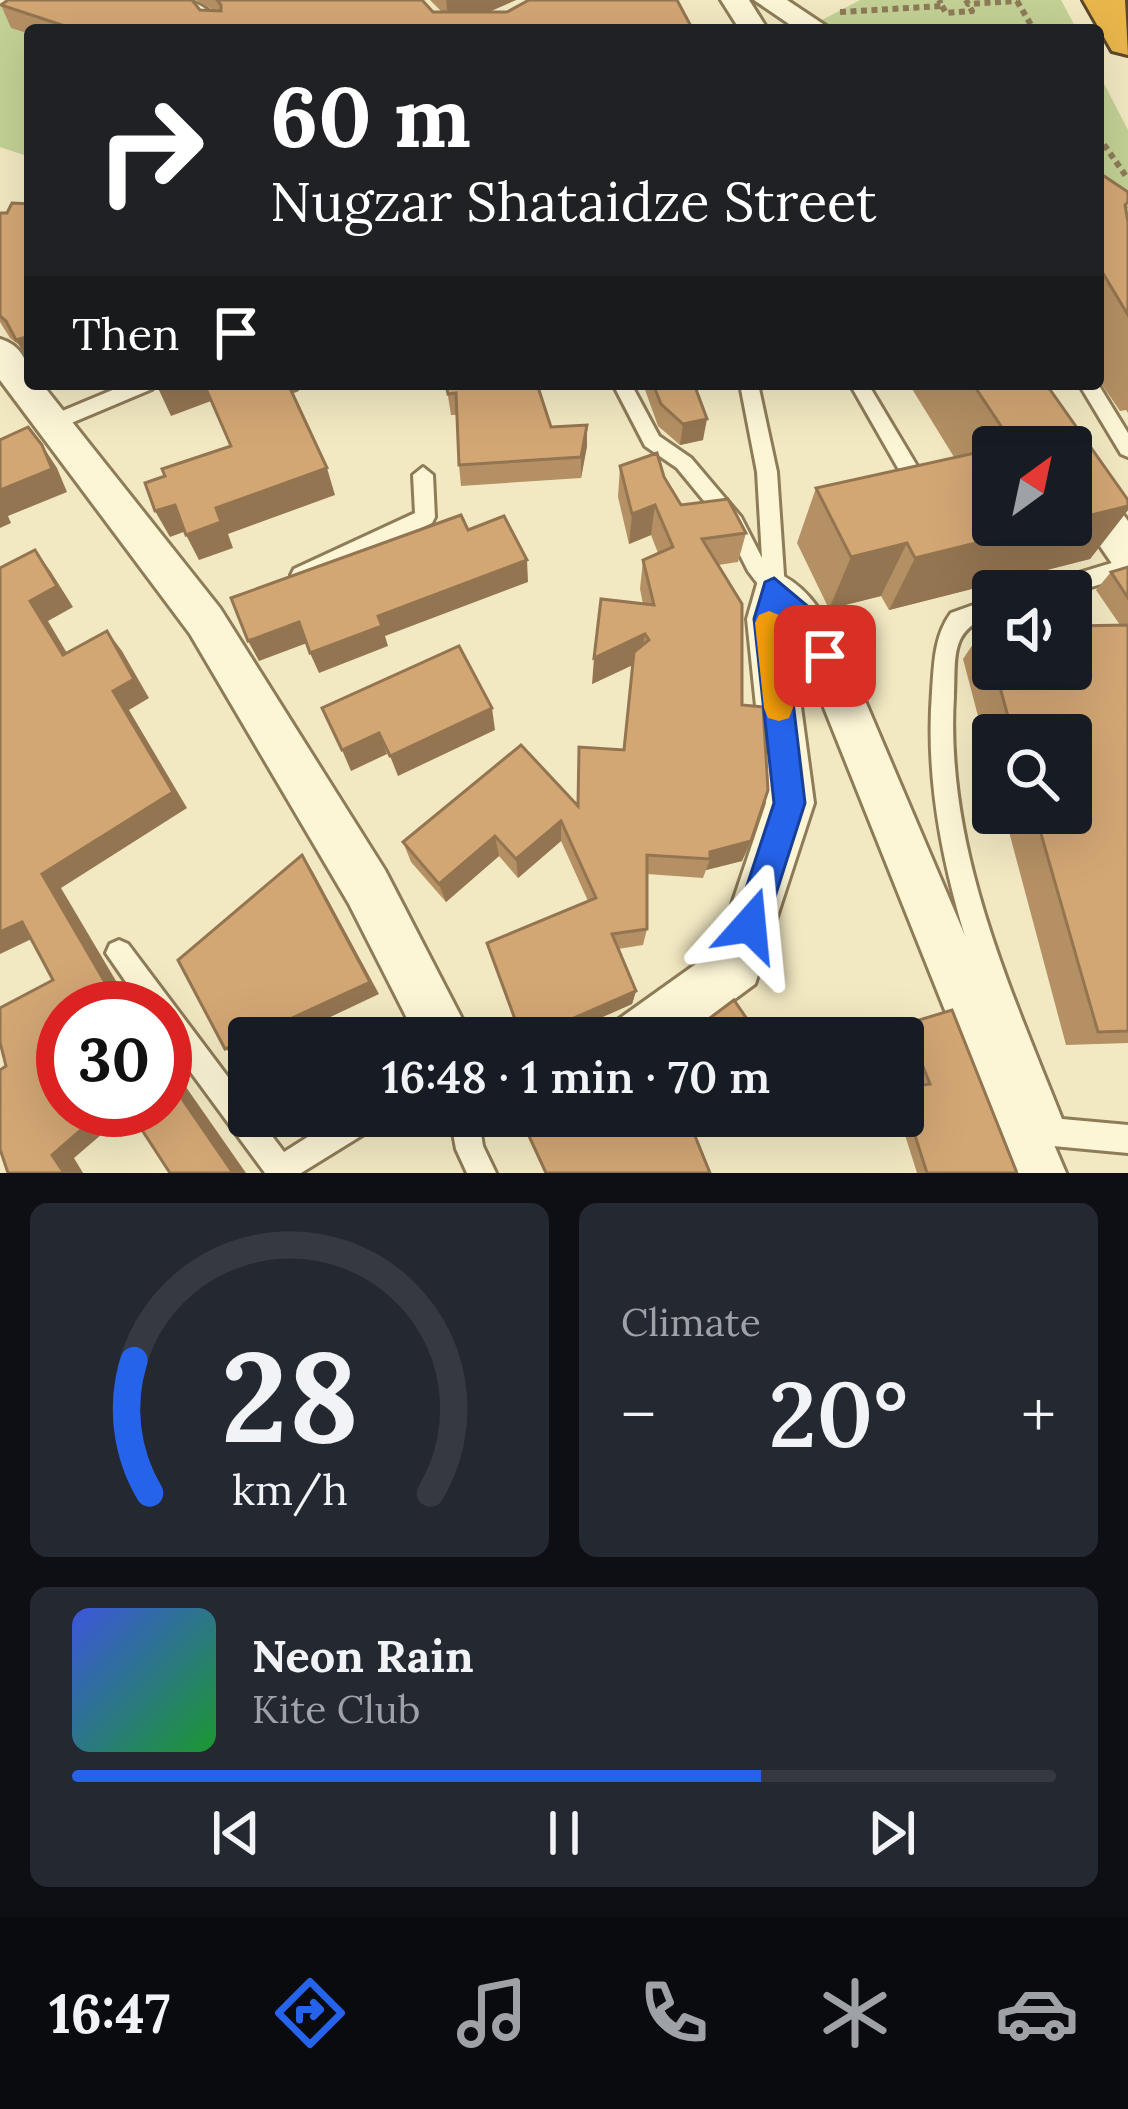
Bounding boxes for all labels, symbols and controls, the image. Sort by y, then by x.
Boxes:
text: 60 m [270,62,471,170]
icon: right [72,72,228,228]
text: Nugzar Shataidze Street [270,167,877,236]
icon: arrive [203,300,269,366]
text: Then [72,305,179,362]
north arrow [972,426,1092,546]
map controls [972,426,1092,834]
button: sound [972,570,1092,690]
pin [774,605,876,707]
icon: arrive [792,623,858,689]
button: search [972,714,1092,834]
position arrow [687,862,813,988]
speed limit sign: 30 [36,981,192,1137]
text: 16:48 · 1 min · 70 m [382,1048,770,1105]
text: Climate [621,1297,761,1347]
text: 28 [221,1316,358,1476]
text: 20° [769,1356,908,1472]
text: − [621,1372,656,1456]
text: + [1021,1372,1056,1456]
text: km/h [232,1462,347,1517]
text: Neon Rain [252,1627,474,1684]
text: Kite Club [252,1684,421,1734]
icon: previous [203,1800,269,1866]
icon: pause [531,1800,597,1866]
icon: next [859,1800,925,1866]
icon: directions [268,1971,352,2055]
icon: music [450,1971,534,2055]
icon: phone [632,1971,716,2055]
icon: climate [813,1971,897,2055]
icon: car [995,1971,1079,2055]
text: 16:47 [49,1979,170,2048]

